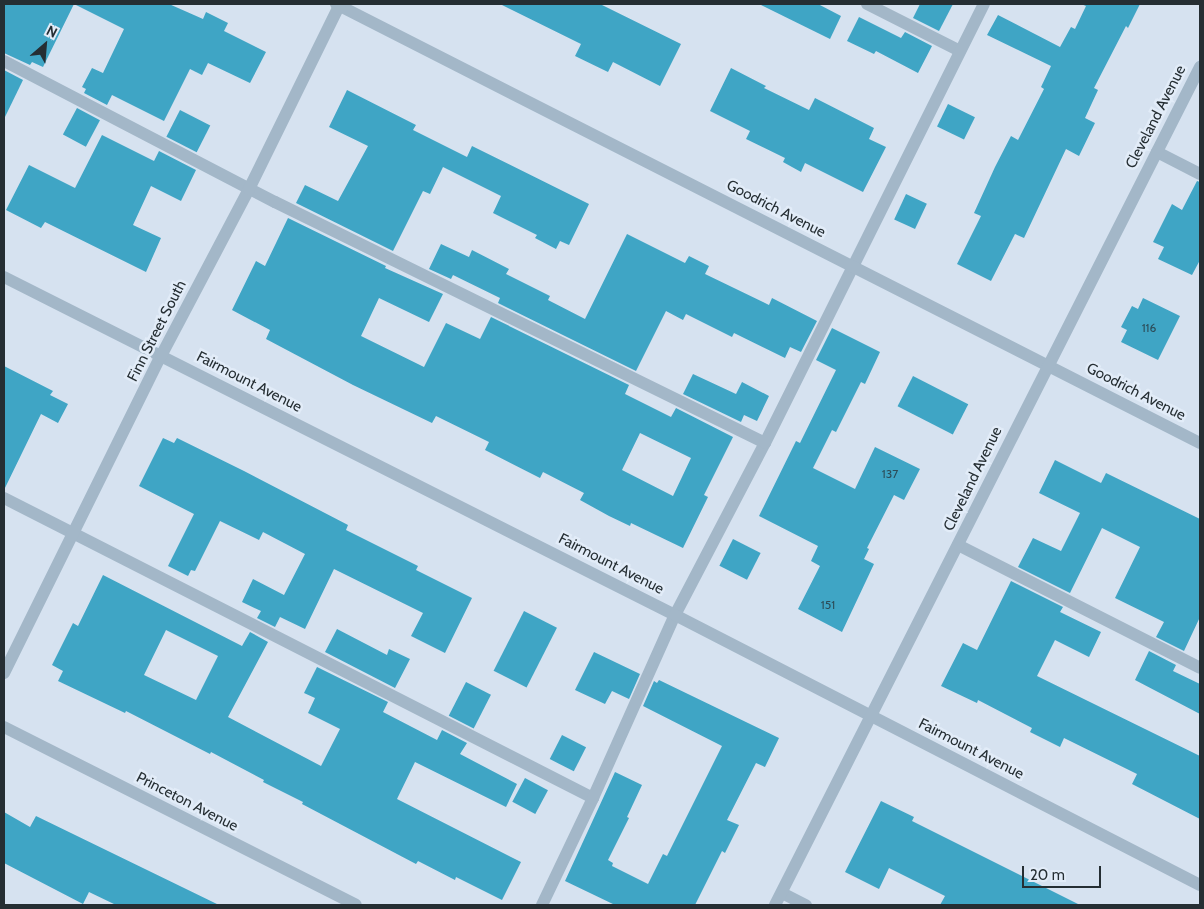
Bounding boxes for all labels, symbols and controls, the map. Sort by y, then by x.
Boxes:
north arrow [20,20,70,70]
text: N [43,21,60,42]
street label: Cleveland Avenue [1122,62,1190,172]
street label: Goodrich Avenue [724,176,828,242]
street label: Finn Street South [124,277,190,385]
house number: 116 [1142,321,1156,335]
street label: Fairmount Avenue [193,348,305,416]
street label: Goodrich Avenue [1084,359,1188,425]
street label: Cleveland Avenue [940,424,1006,534]
house number: 137 [882,467,898,481]
street label: Fairmount Avenue [555,530,667,598]
house number: 151 [821,598,835,612]
street label: Fairmount Avenue [915,715,1027,783]
street label: Princeton Avenue [133,769,241,835]
scale bar [1024,856,1103,888]
text: 20 m [1030,866,1065,884]

